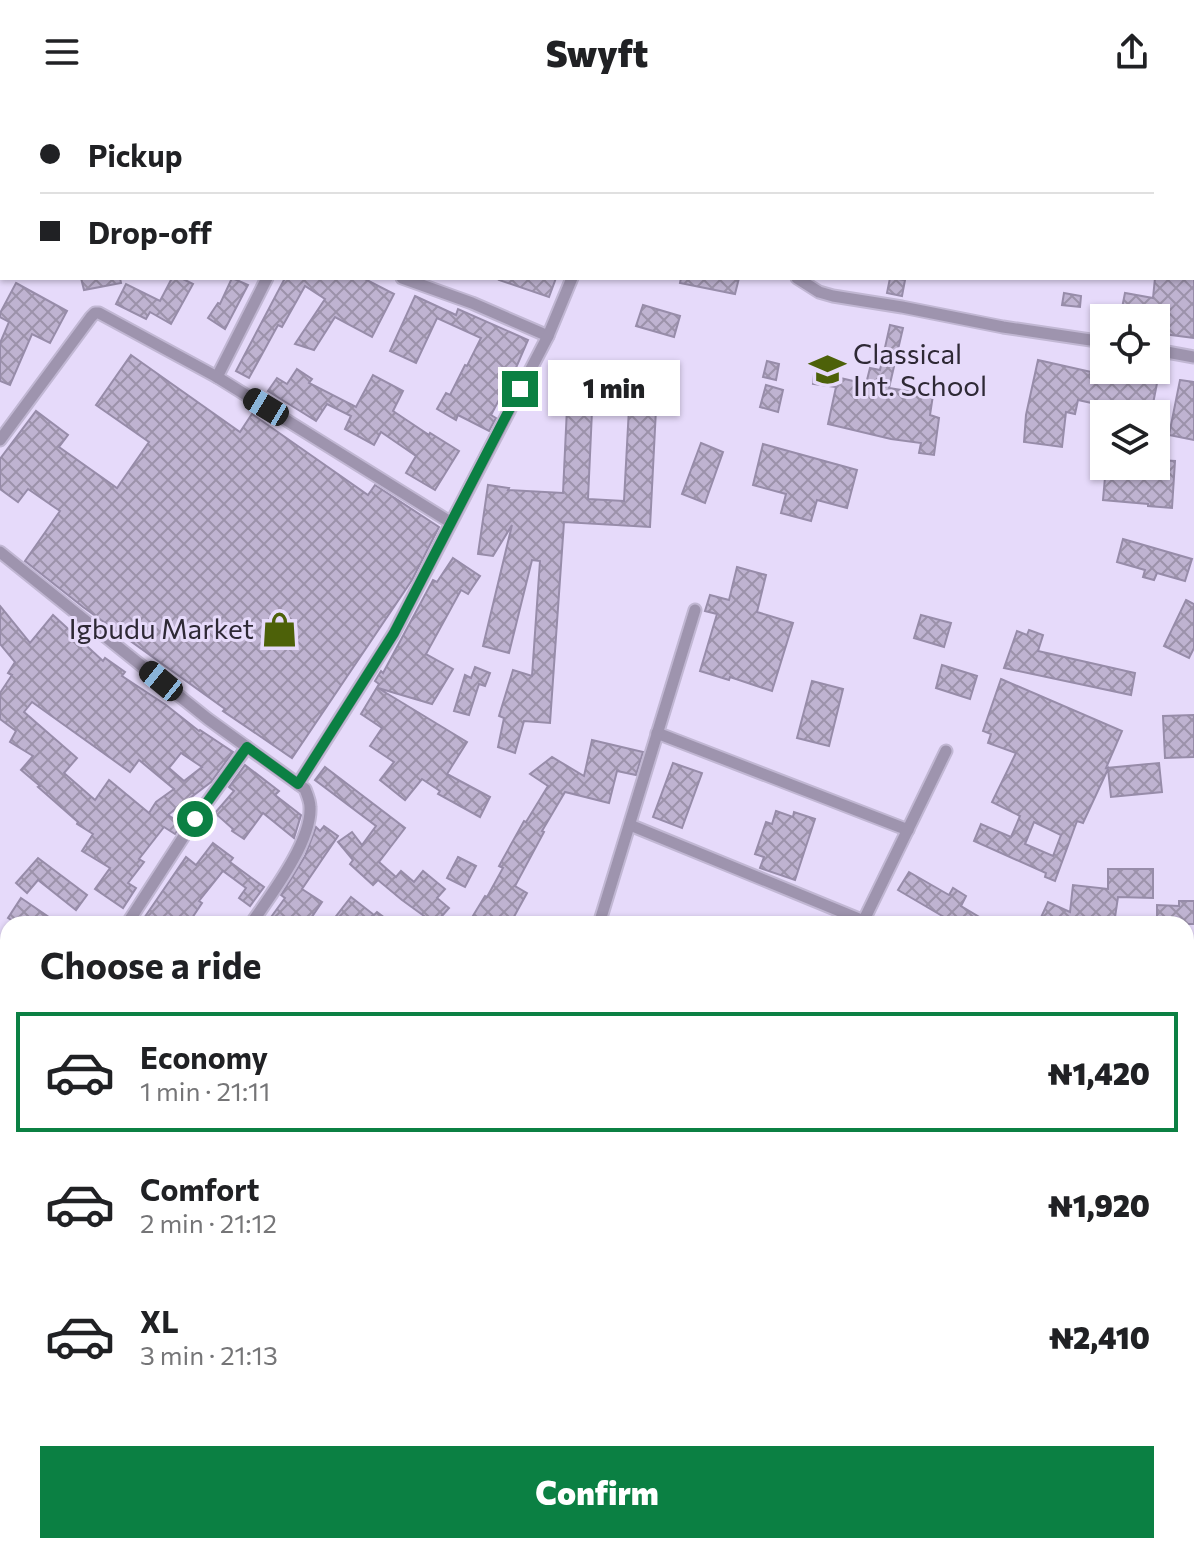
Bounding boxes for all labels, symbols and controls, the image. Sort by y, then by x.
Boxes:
icon: menu [40,30,84,74]
text: Swyft [546,30,648,74]
icon: share [1110,30,1154,74]
text: Pickup [88,136,182,173]
text: Drop-off [88,213,212,250]
map controls [1090,304,1170,480]
button: locate [1090,304,1170,384]
place label: Classical Int. School [853,336,987,402]
school or university icon: Classical Int. School [808,351,846,389]
callout: 1 min [548,361,680,417]
route end [502,371,538,407]
text: 1 min [583,372,645,403]
car [239,384,293,430]
button: layers [1090,400,1170,480]
shop icon: Igbudu Market [261,610,299,648]
place label: Igbudu Market [69,611,254,645]
car [135,657,187,705]
route start [177,801,213,837]
text: Choose a ride [40,942,261,986]
icon: car [44,1036,116,1108]
text: Economy [140,1038,268,1075]
text: ₦1,420 [1047,1054,1150,1091]
text: 1 min · 21:11 [140,1075,270,1106]
icon: car [44,1168,116,1240]
text: Comfort [140,1170,259,1207]
text: ₦1,920 [1048,1186,1150,1223]
text: 2 min · 21:12 [140,1207,277,1238]
icon: car [44,1300,116,1372]
text: XL [140,1302,179,1339]
text: ₦2,410 [1049,1318,1150,1355]
text: 3 min · 21:13 [140,1339,278,1370]
button: Confirm [40,1446,1154,1538]

